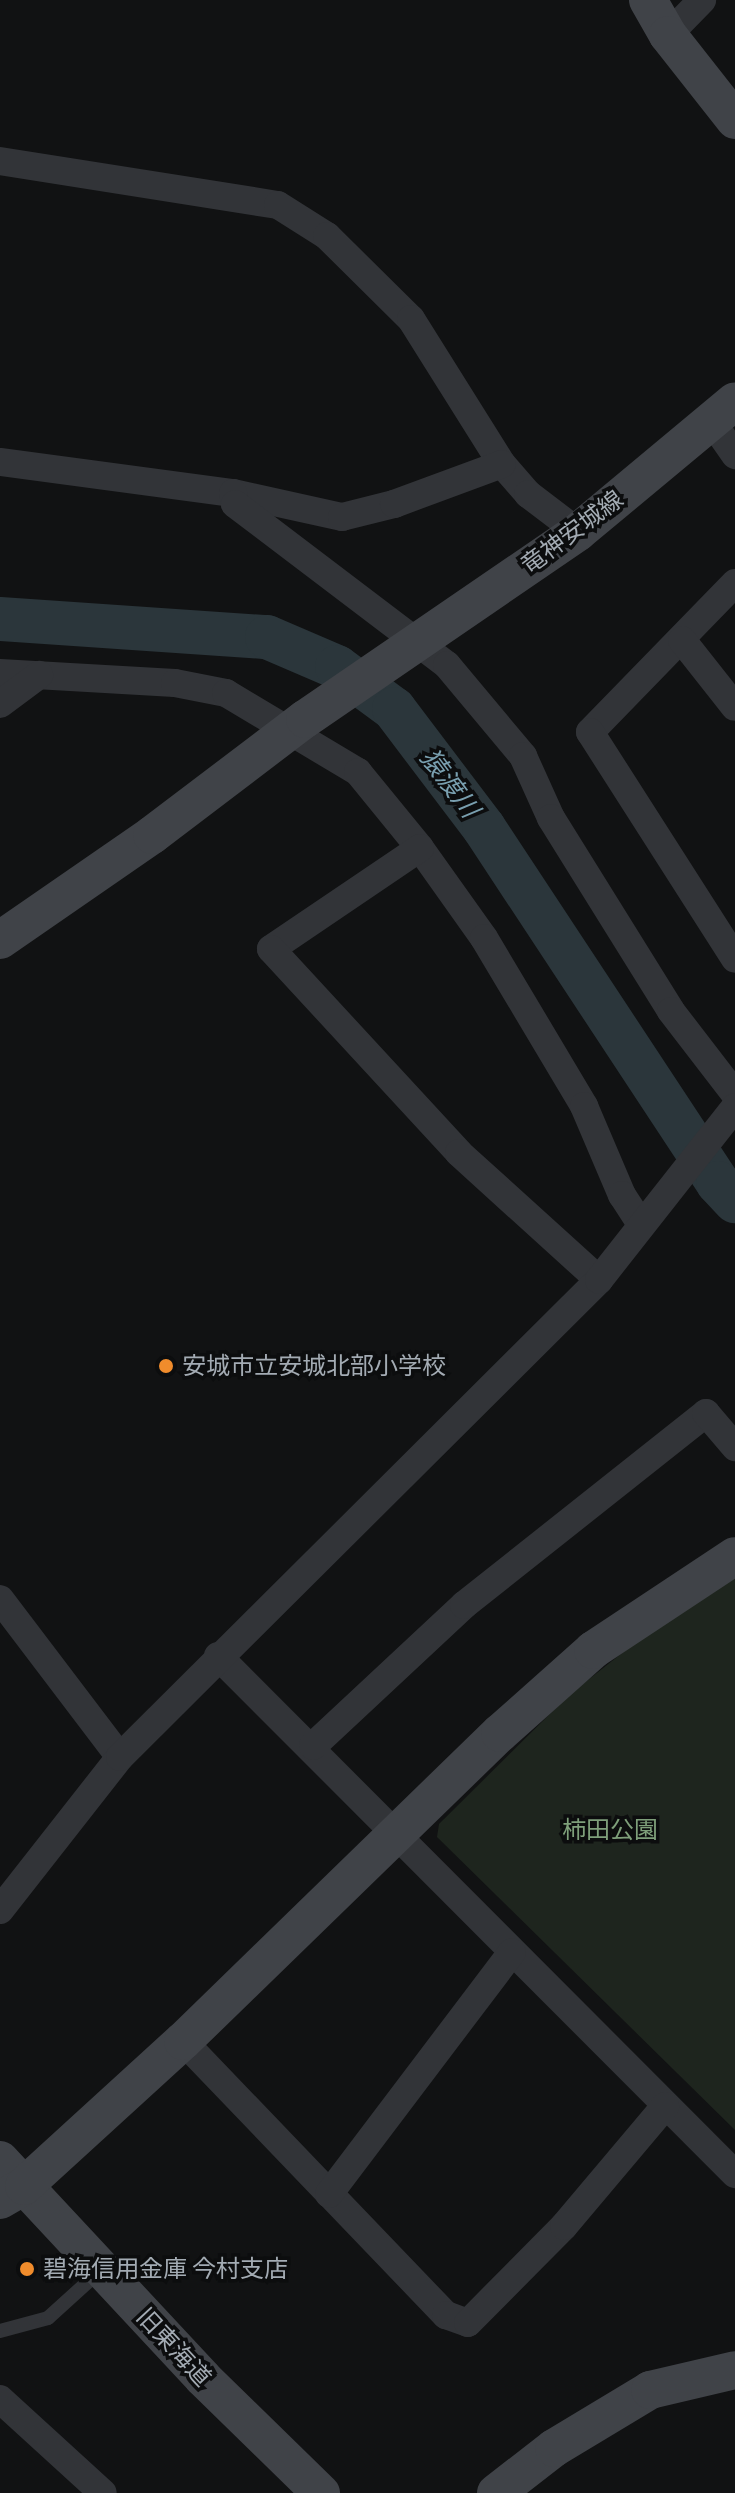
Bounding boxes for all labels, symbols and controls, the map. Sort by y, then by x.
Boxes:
street label: 竜神安城線 [515,484,629,580]
water label: 猿渡川 [414,742,486,824]
place label: 安城市立安城北部小学校 [182,1352,446,1380]
marker: 安城市立安城北部小学校 [157,1357,175,1375]
park label: 柿田公園 [562,1816,658,1844]
place label: 碧海信用金庫 今村支店 [43,2255,288,2283]
marker: 碧海信用金庫 今村支店 [18,2260,36,2278]
street label: 旧東海道 [131,2302,217,2392]

